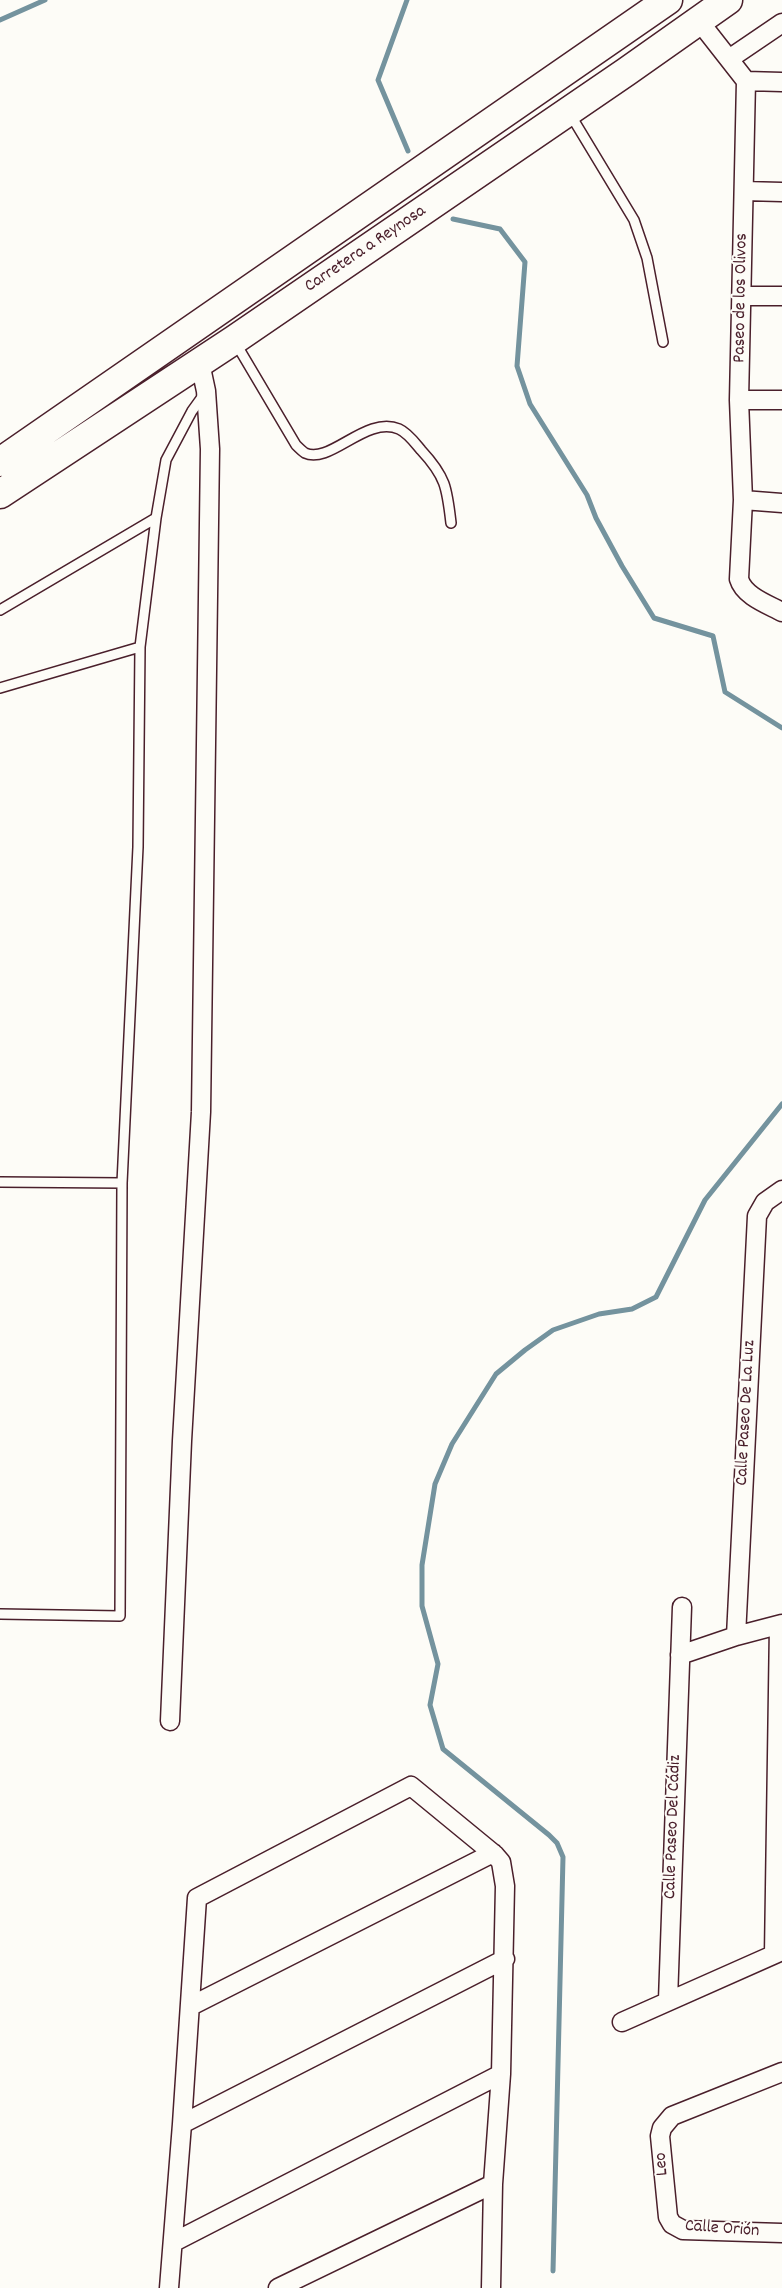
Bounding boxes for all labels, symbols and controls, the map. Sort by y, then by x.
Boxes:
street label: Carretera a Reynosa [301,202,431,298]
street label: Paseo de los Olivos [730,233,754,363]
street label: Calle Paseo De La Luz [732,1340,762,1486]
street label: Calle Paseo Del Cádiz [661,1755,687,1899]
street label: Leo [651,2151,675,2177]
street label: Calle Orión [684,2217,760,2243]

